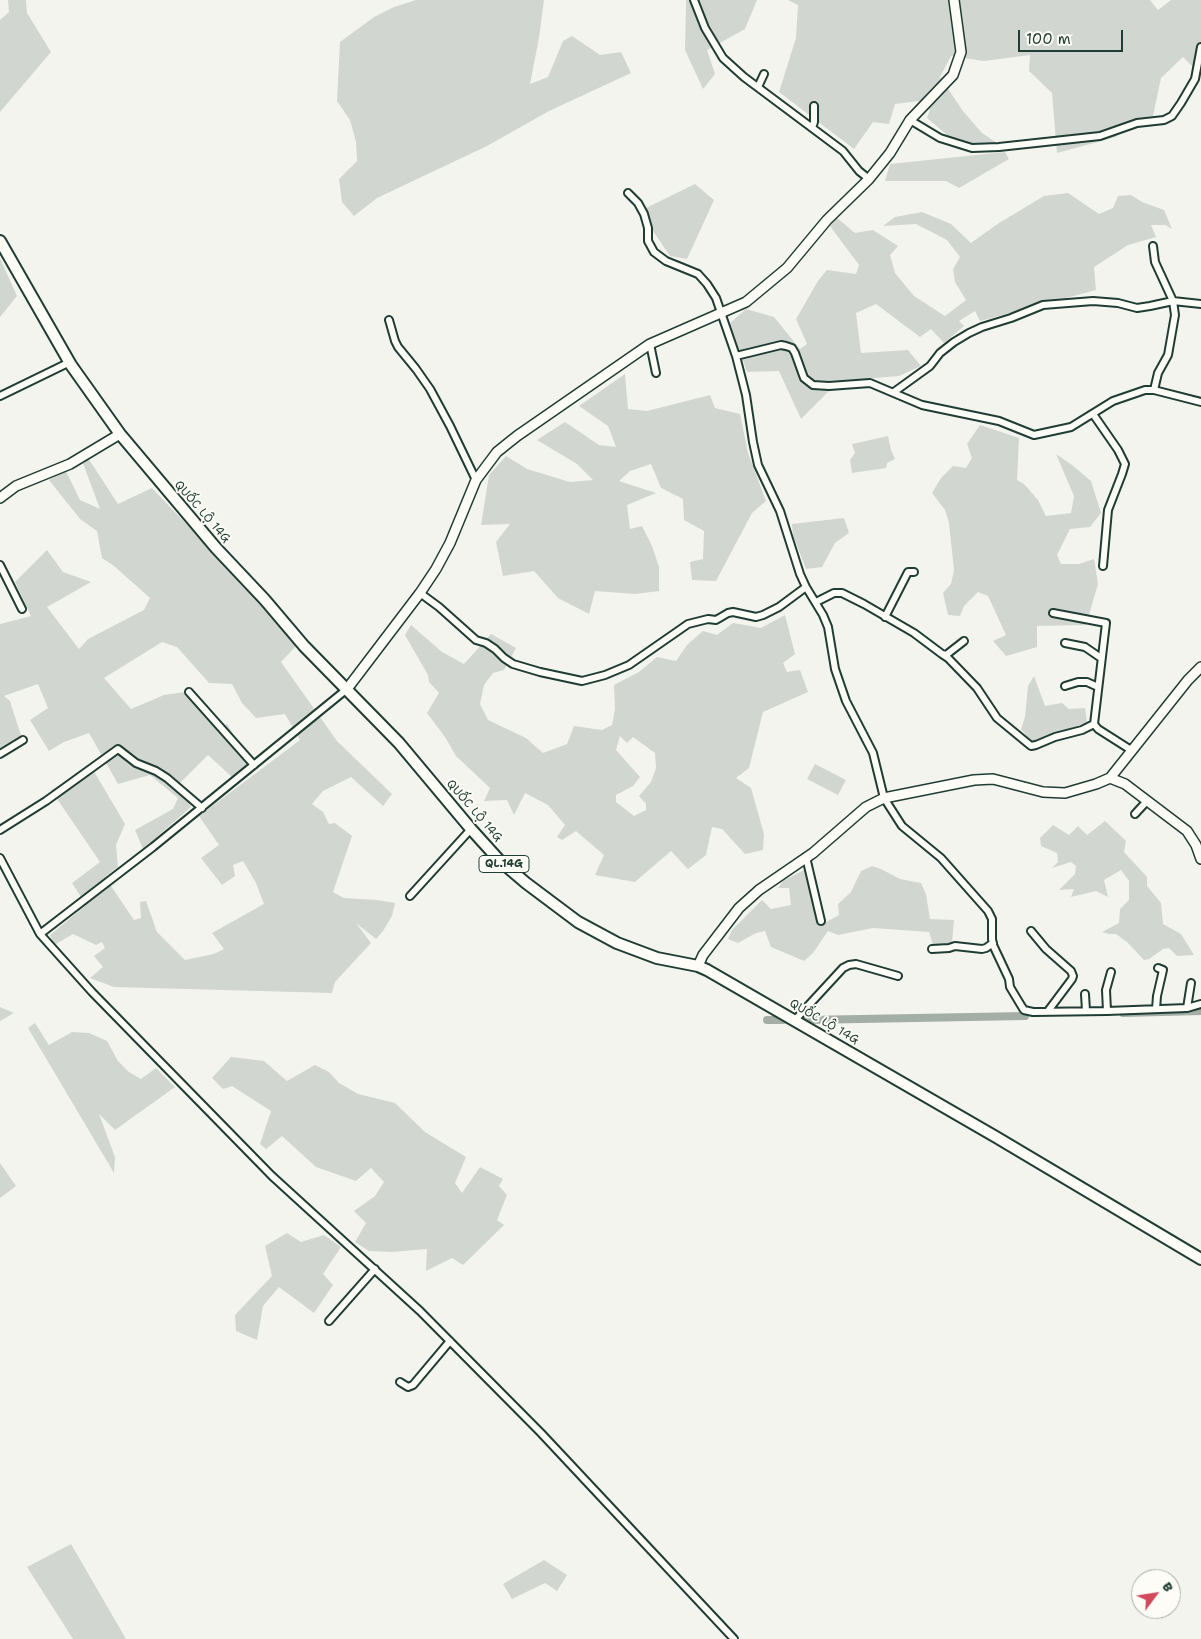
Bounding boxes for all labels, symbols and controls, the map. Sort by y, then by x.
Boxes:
scale bar [1021,20,1126,52]
text: 100 m [1026,29,1071,49]
street label: QUỐC LỘ 14G [171,478,233,546]
street label: QUỐC LỘ 14G [443,777,505,845]
road number: QL.14G [479,856,529,872]
street label: QUỐC LỘ 14G [787,996,861,1048]
north arrow [1131,1569,1181,1619]
text: B [1158,1578,1178,1595]

